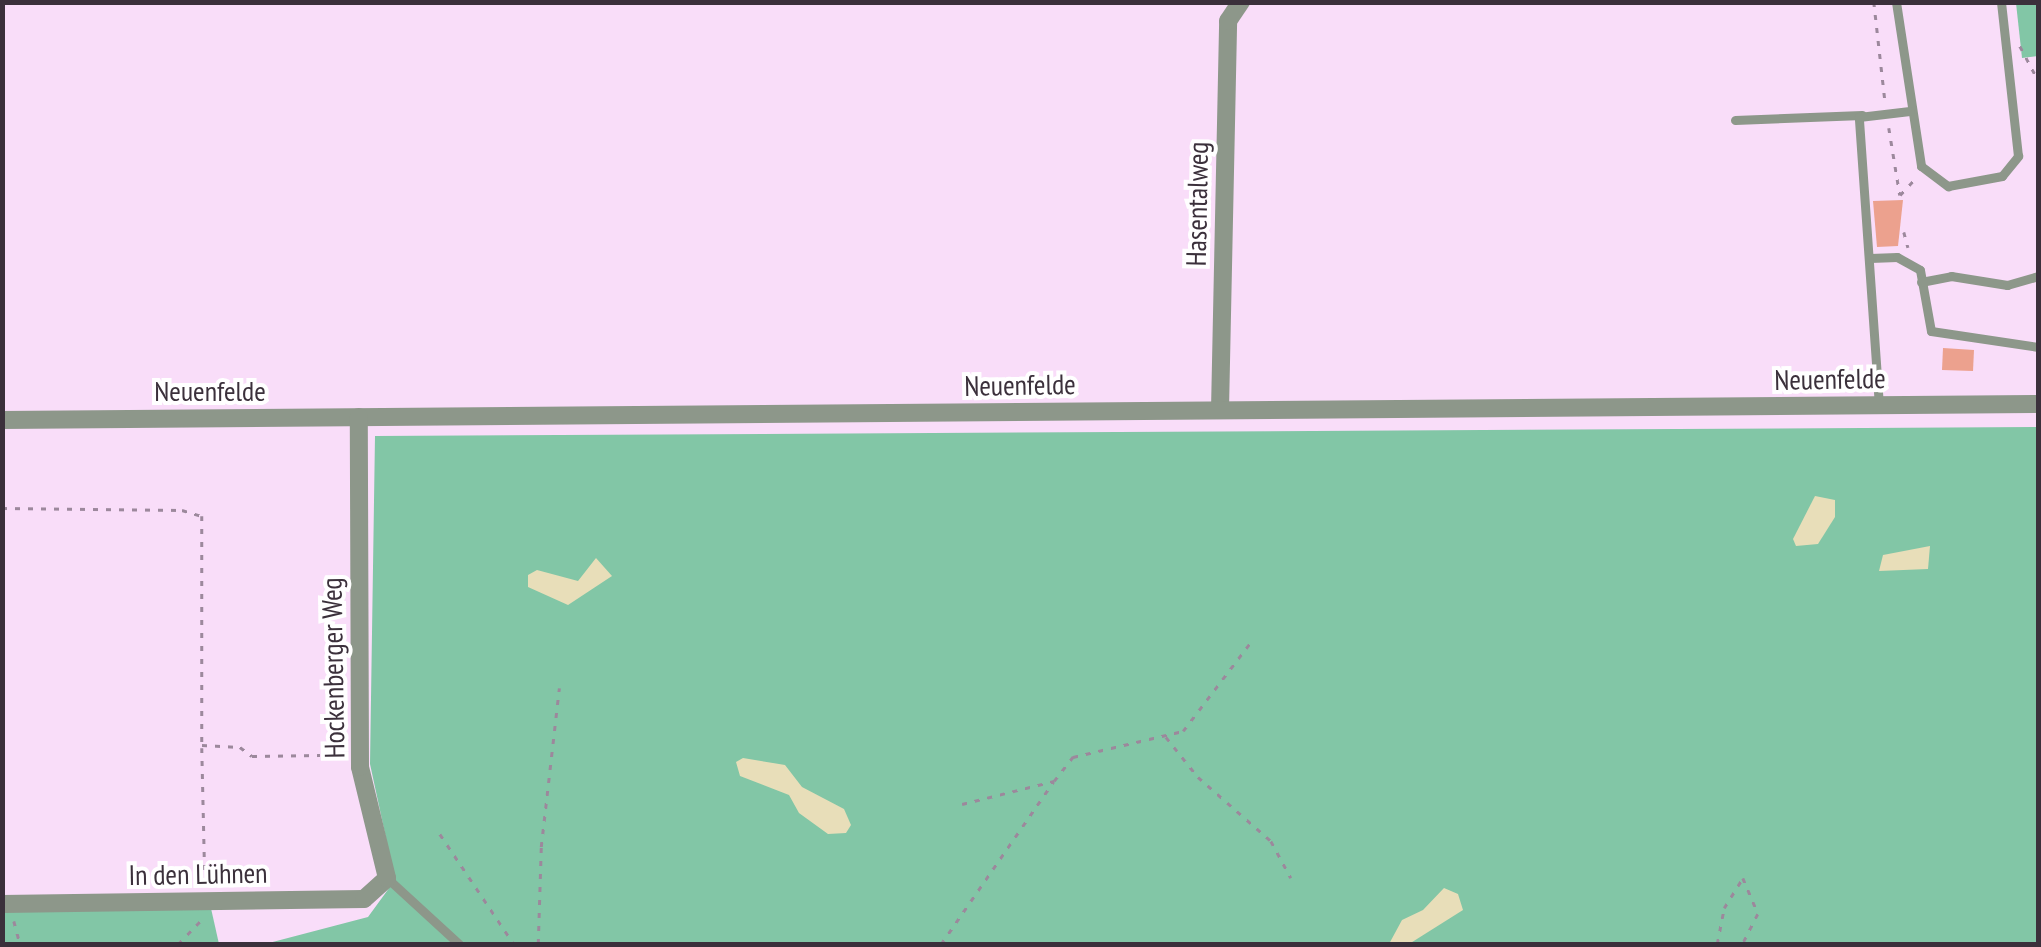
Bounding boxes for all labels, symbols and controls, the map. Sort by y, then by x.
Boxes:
street label: Hasentalweg [1179,141,1215,267]
street label: Neuenfelde [1774,361,1886,397]
street label: Neuenfelde [964,367,1076,403]
street label: Neuenfelde [154,374,266,408]
street label: Hockenberger Weg [315,577,351,759]
street label: In den Lühnen [128,856,268,892]

